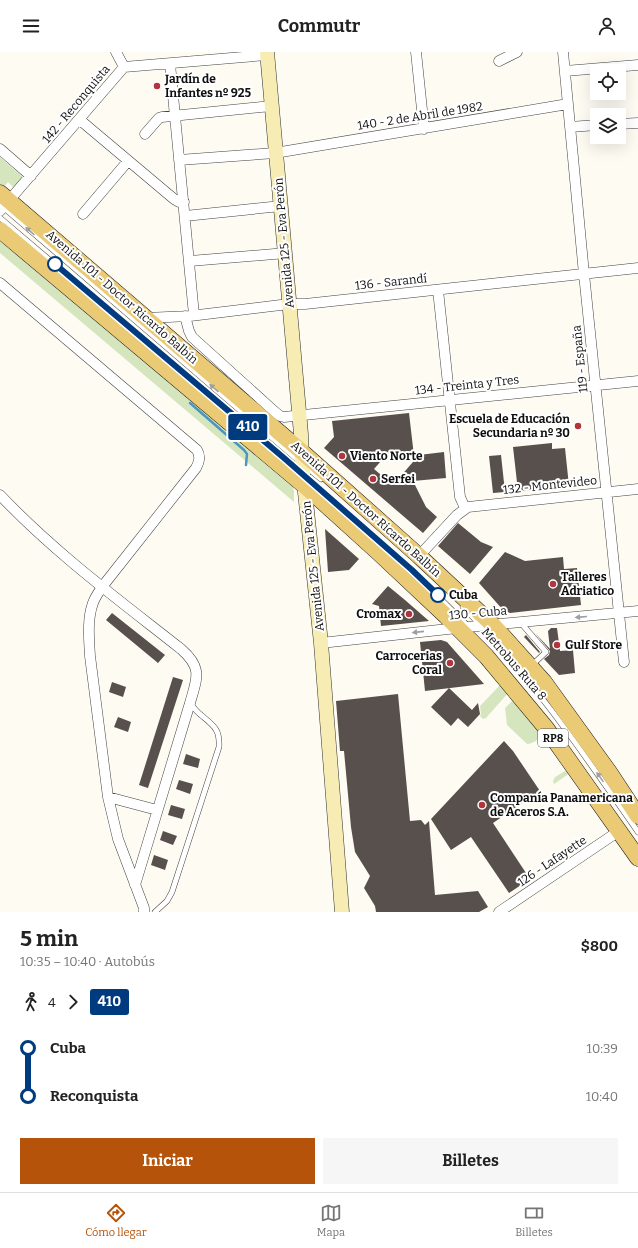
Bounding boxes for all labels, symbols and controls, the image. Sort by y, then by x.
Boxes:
icon: menu [20,15,42,37]
text: Commutr [278,15,360,37]
icon: person [596,15,618,37]
street label: 142 - Reconquista [39,62,113,146]
map controls [590,64,626,144]
button: locate [590,64,626,100]
place label: Jardín de Infantes nº 925 [164,72,252,100]
marker: Jardín de Infantes nº 925 [152,81,162,91]
street label: 140 - 2 de Abril de 1982 [356,99,484,133]
button: layers [590,108,626,144]
street label: Avenida 125 - Eva Perón [271,177,297,309]
one-way arrow [25,226,35,236]
street label: Avenida 101 - Doctor Ricardo Balbín [43,227,201,367]
unlabelled marker [47,256,63,272]
street label: 136 - Sarandí [354,271,428,293]
street label: 119 - España [569,324,591,394]
street label: 134 - Treinta y Tres [414,373,520,397]
one-way arrow [209,383,219,392]
place label: Escuela de Educación Secundaria nº 30 [449,412,570,440]
line badge: 410 [225,414,271,440]
text: 410 [236,418,260,435]
marker: Escuela de Educación Secundaria nº 30 [573,421,583,431]
street label: Avenida 101 - Doctor Ricardo Balbín [288,438,444,580]
place label: Viento Norte [350,449,423,463]
marker: Viento Norte [337,451,347,461]
place label: Serfei [381,472,415,486]
street label: 132 - Montevideo [502,473,598,497]
marker: Serfei [368,474,378,484]
street label: Avenida 125 - Eva Perón [299,500,327,632]
place label: Talleres Adriatico [561,570,614,598]
marker: Talleres Adriatico [548,579,558,589]
marker: Cuba [430,587,446,603]
place label: Cuba [449,588,478,602]
street label: 130 - Cuba [448,603,508,623]
place label: Cromax [356,607,401,621]
marker: Cromax [404,609,414,619]
one-way arrow [575,613,587,620]
street label: Metrobus Ruta 8 [479,625,549,703]
one-way arrow [412,629,424,635]
place label: Gulf Store [565,638,623,652]
marker: Gulf Store [552,640,562,650]
place label: Carrocerias Coral [375,649,442,677]
marker: Carrocerias Coral [445,658,455,668]
road number: RP8 [538,729,568,747]
one-way arrow [596,772,604,782]
place label: Companía Panamericana de Aceros S.A. [490,791,633,819]
marker: Companía Panamericana de Aceros S.A. [477,800,487,810]
street label: 126 - Lafayette [515,833,589,889]
text: 5 min [20,925,78,952]
text: $800 [581,937,618,955]
text: 10:35 – 10:40 · Autobús [20,954,155,969]
icon: walk [20,991,42,1013]
icon: forward [62,991,84,1013]
text: 410 [98,993,121,1010]
text: 4 [48,995,56,1010]
text: Cuba [50,1039,86,1057]
text: 10:39 [587,1041,618,1056]
text: Reconquista [50,1087,138,1105]
text: 10:40 [586,1089,618,1104]
button: Iniciar [20,1138,315,1184]
button: Billetes [323,1138,618,1184]
tab: Cómo llegar [85,1202,147,1239]
tab: Mapa [317,1202,345,1239]
tab: Billetes [515,1202,553,1239]

